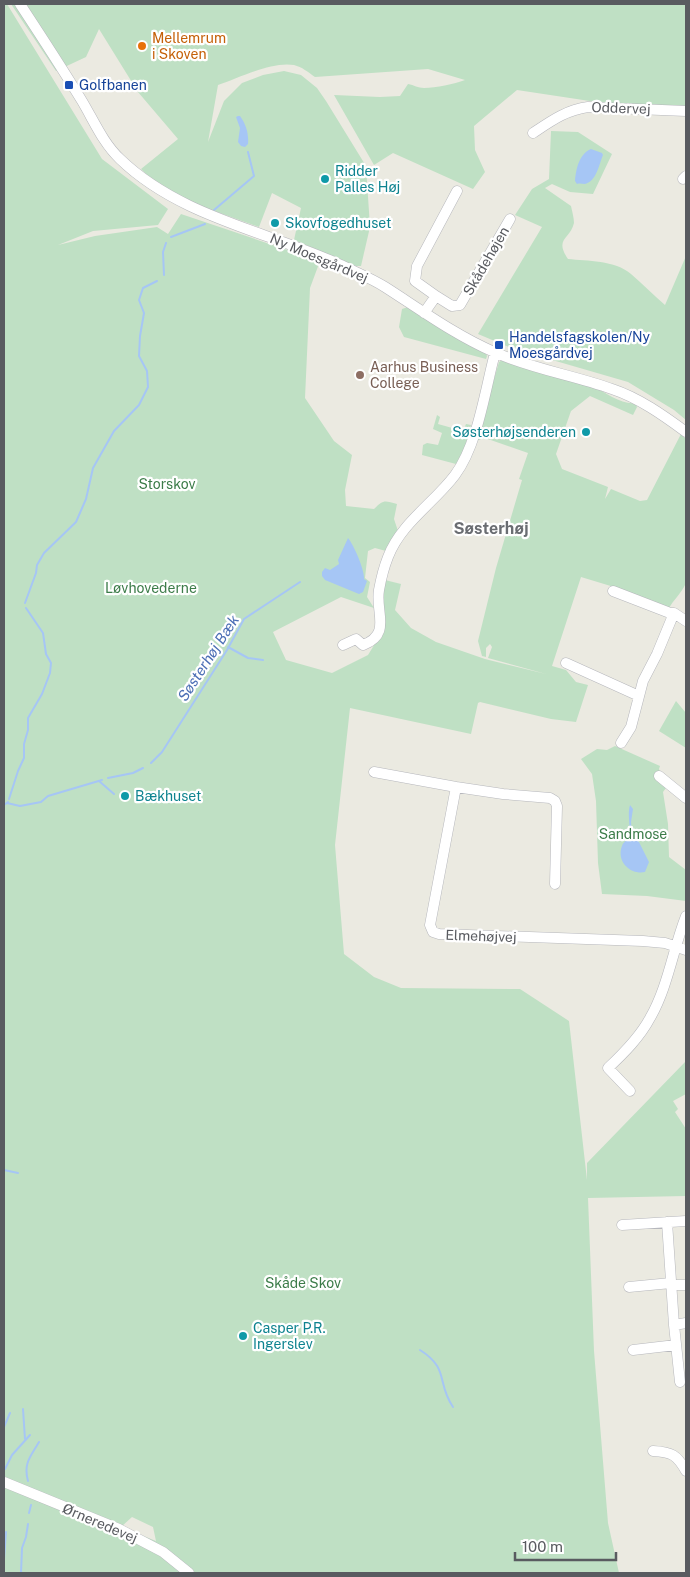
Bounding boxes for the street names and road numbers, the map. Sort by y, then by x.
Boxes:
street label: Oddervej [591,99,651,117]
street label: Skådehøjen [460,224,512,298]
street label: Ny Moesgårdvej [268,230,370,286]
street label: Elmehøjvej [445,927,517,945]
street label: Ørneredevej [60,1500,140,1546]

